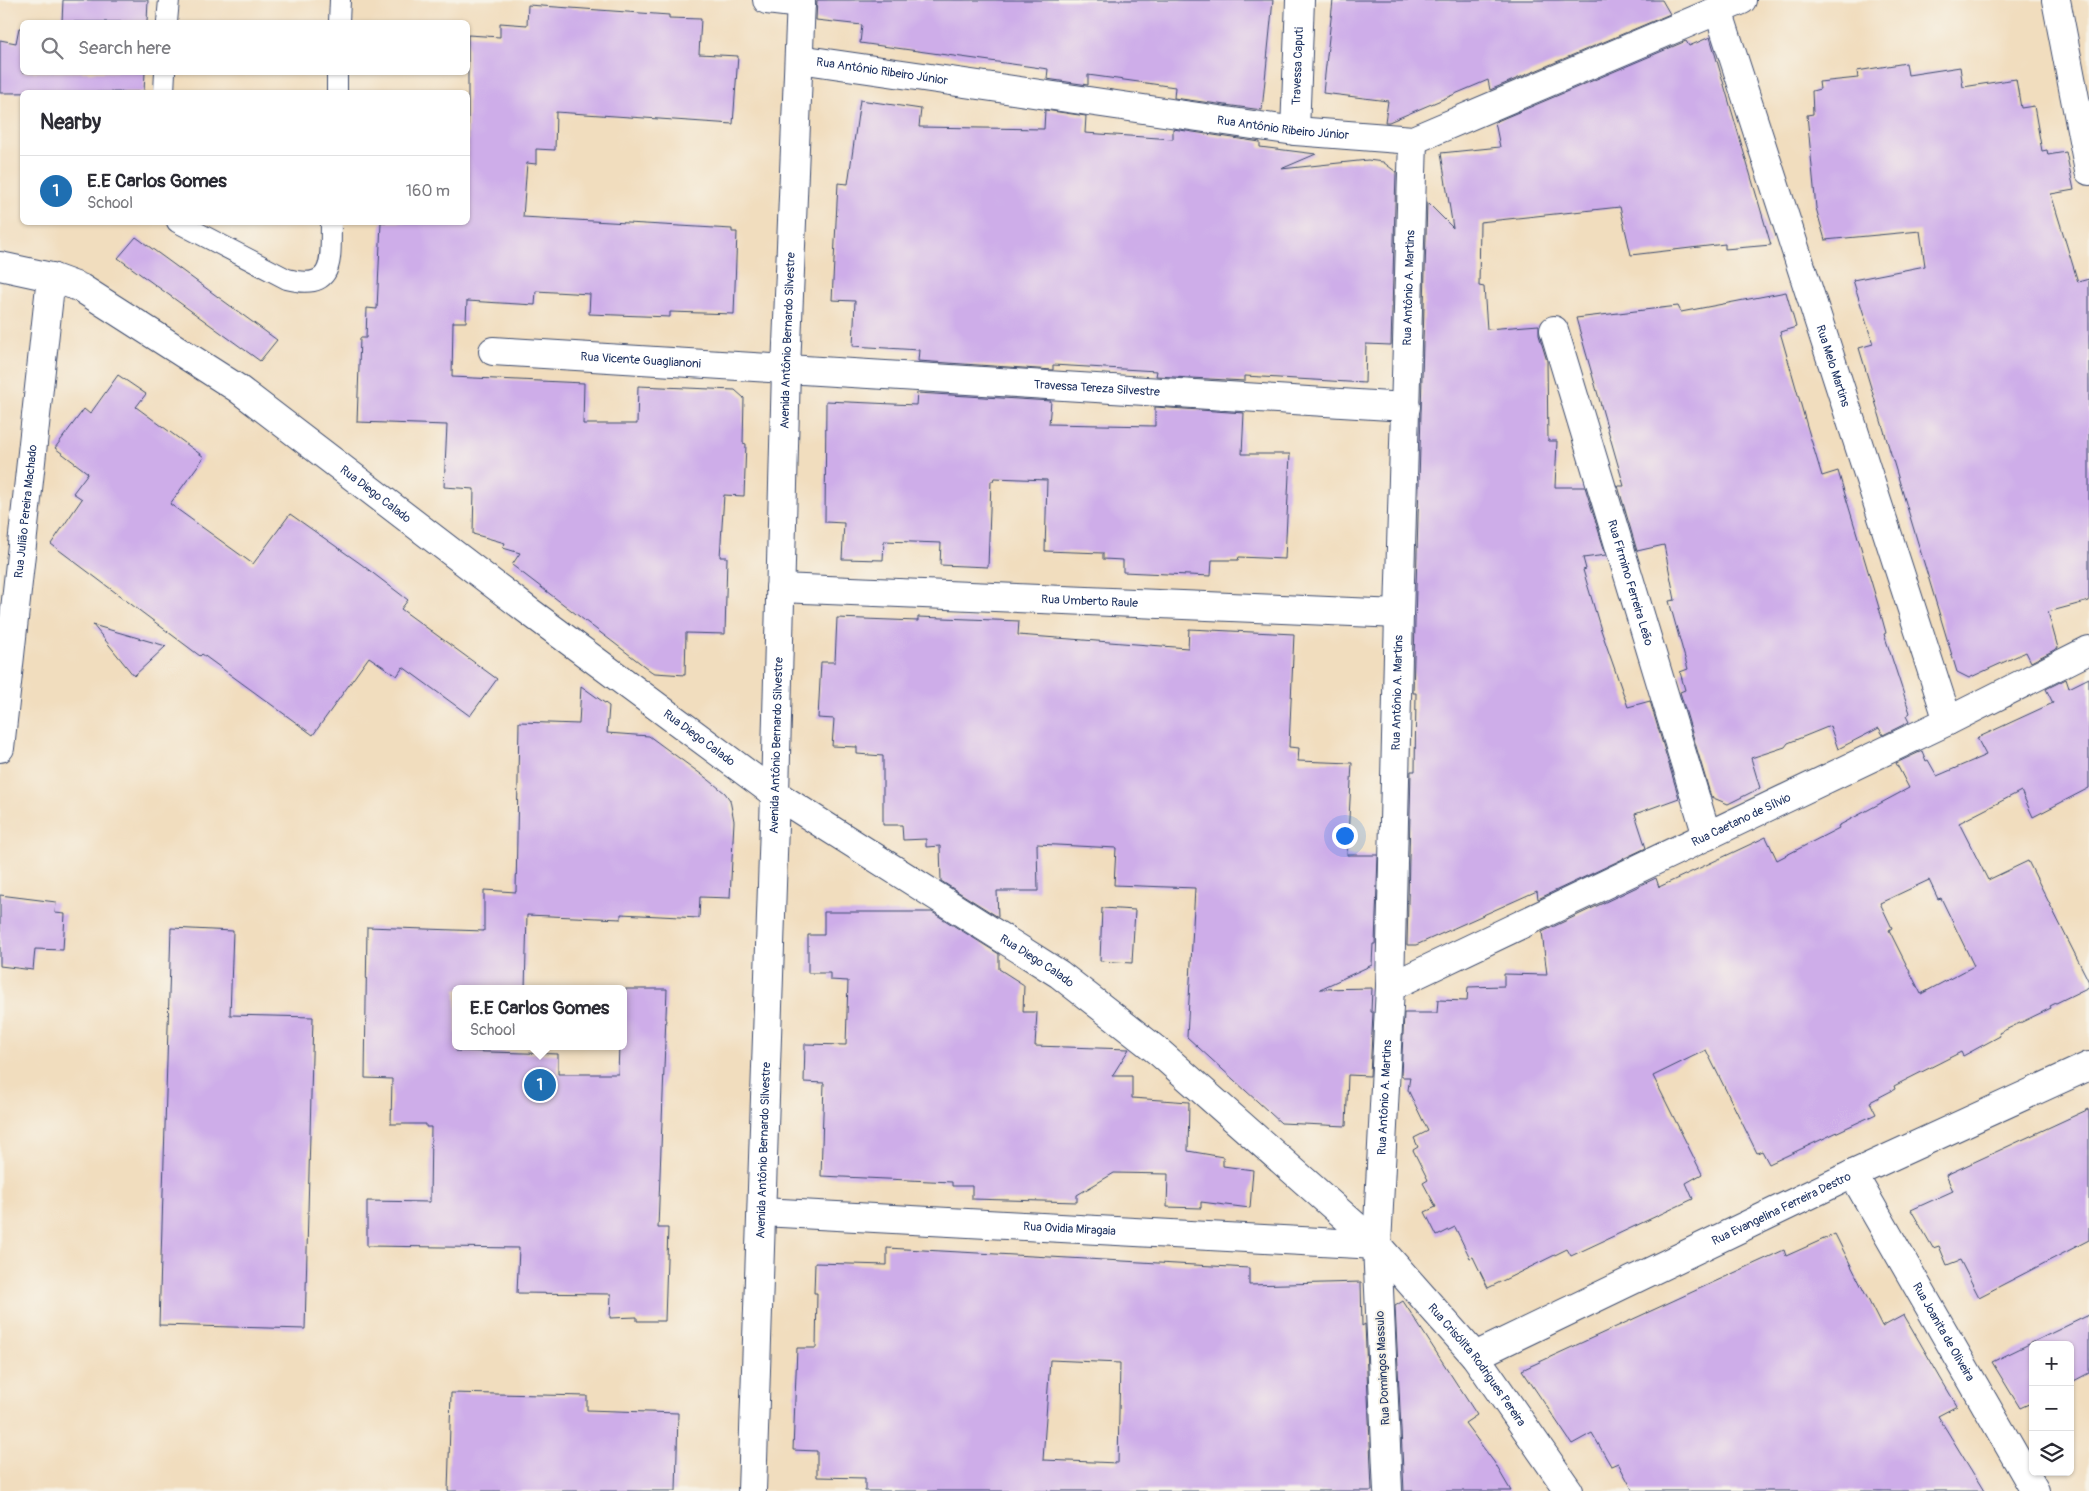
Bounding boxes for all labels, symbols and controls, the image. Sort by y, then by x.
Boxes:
search box [20,20,470,75]
street label: Travessa Caputi [1288,27,1306,105]
icon: search [38,34,66,62]
text: Search here [78,36,171,60]
street label: Rua Antônio Ribeiro Júnior [815,54,950,88]
text: Nearby [40,109,101,136]
street label: Rua Antônio Ribeiro Júnior [1216,112,1350,143]
text: E.E Carlos Gomes [87,169,227,193]
text: 1 [53,181,59,201]
text: 160 m [406,181,450,201]
text: School [87,193,133,213]
street label: Rua Antônio A. Martins [1399,229,1418,346]
street label: Avenida Antônio Bernardo Silvestre [777,252,798,429]
street label: Rua Melo Martins [1813,323,1854,409]
street label: Rua Vicente Guaglianoni [580,349,701,371]
street label: Travessa Tereza Silvestre [1033,377,1160,399]
street label: Rua Julião Pereira Machado [11,443,40,579]
street label: Rua Diego Calado [337,462,415,526]
street label: Rua Firmino Ferreira Leão [1604,518,1657,648]
street label: Rua Umberto Raule [1041,591,1139,611]
street label: Rua Antônio A. Martins [1388,634,1406,751]
street label: Avenida Antônio Bernardo Silvestre [766,657,786,834]
street label: Rua Diego Calado [660,706,738,770]
street label: Rua Caetano de Sílvio [1689,789,1794,850]
your location [1332,823,1358,849]
street label: Rua Diego Calado [997,931,1077,991]
popup [452,985,627,1050]
text: E.E Carlos Gomes [470,996,609,1020]
text: School [470,1020,516,1040]
street label: Rua Antônio A. Martins [1374,1039,1395,1155]
street label: Avenida Antônio Bernardo Silvestre [753,1062,774,1239]
pin: 1 [524,1066,556,1104]
street label: Rua Evangelina Ferreira Destro [1709,1168,1854,1248]
street label: Rua Ovidia Miragaia [1023,1219,1117,1238]
street label: Rua Joanita de Oliveira [1909,1280,1978,1384]
street label: Rua Crisólita Rodrigues Pereira [1425,1301,1529,1430]
street label: Rua Domingos Massulo [1372,1310,1393,1426]
map controls [2029,1341,2074,1476]
button: + [2029,1341,2074,1386]
button: − [2029,1386,2074,1431]
button: layers [2029,1431,2074,1476]

